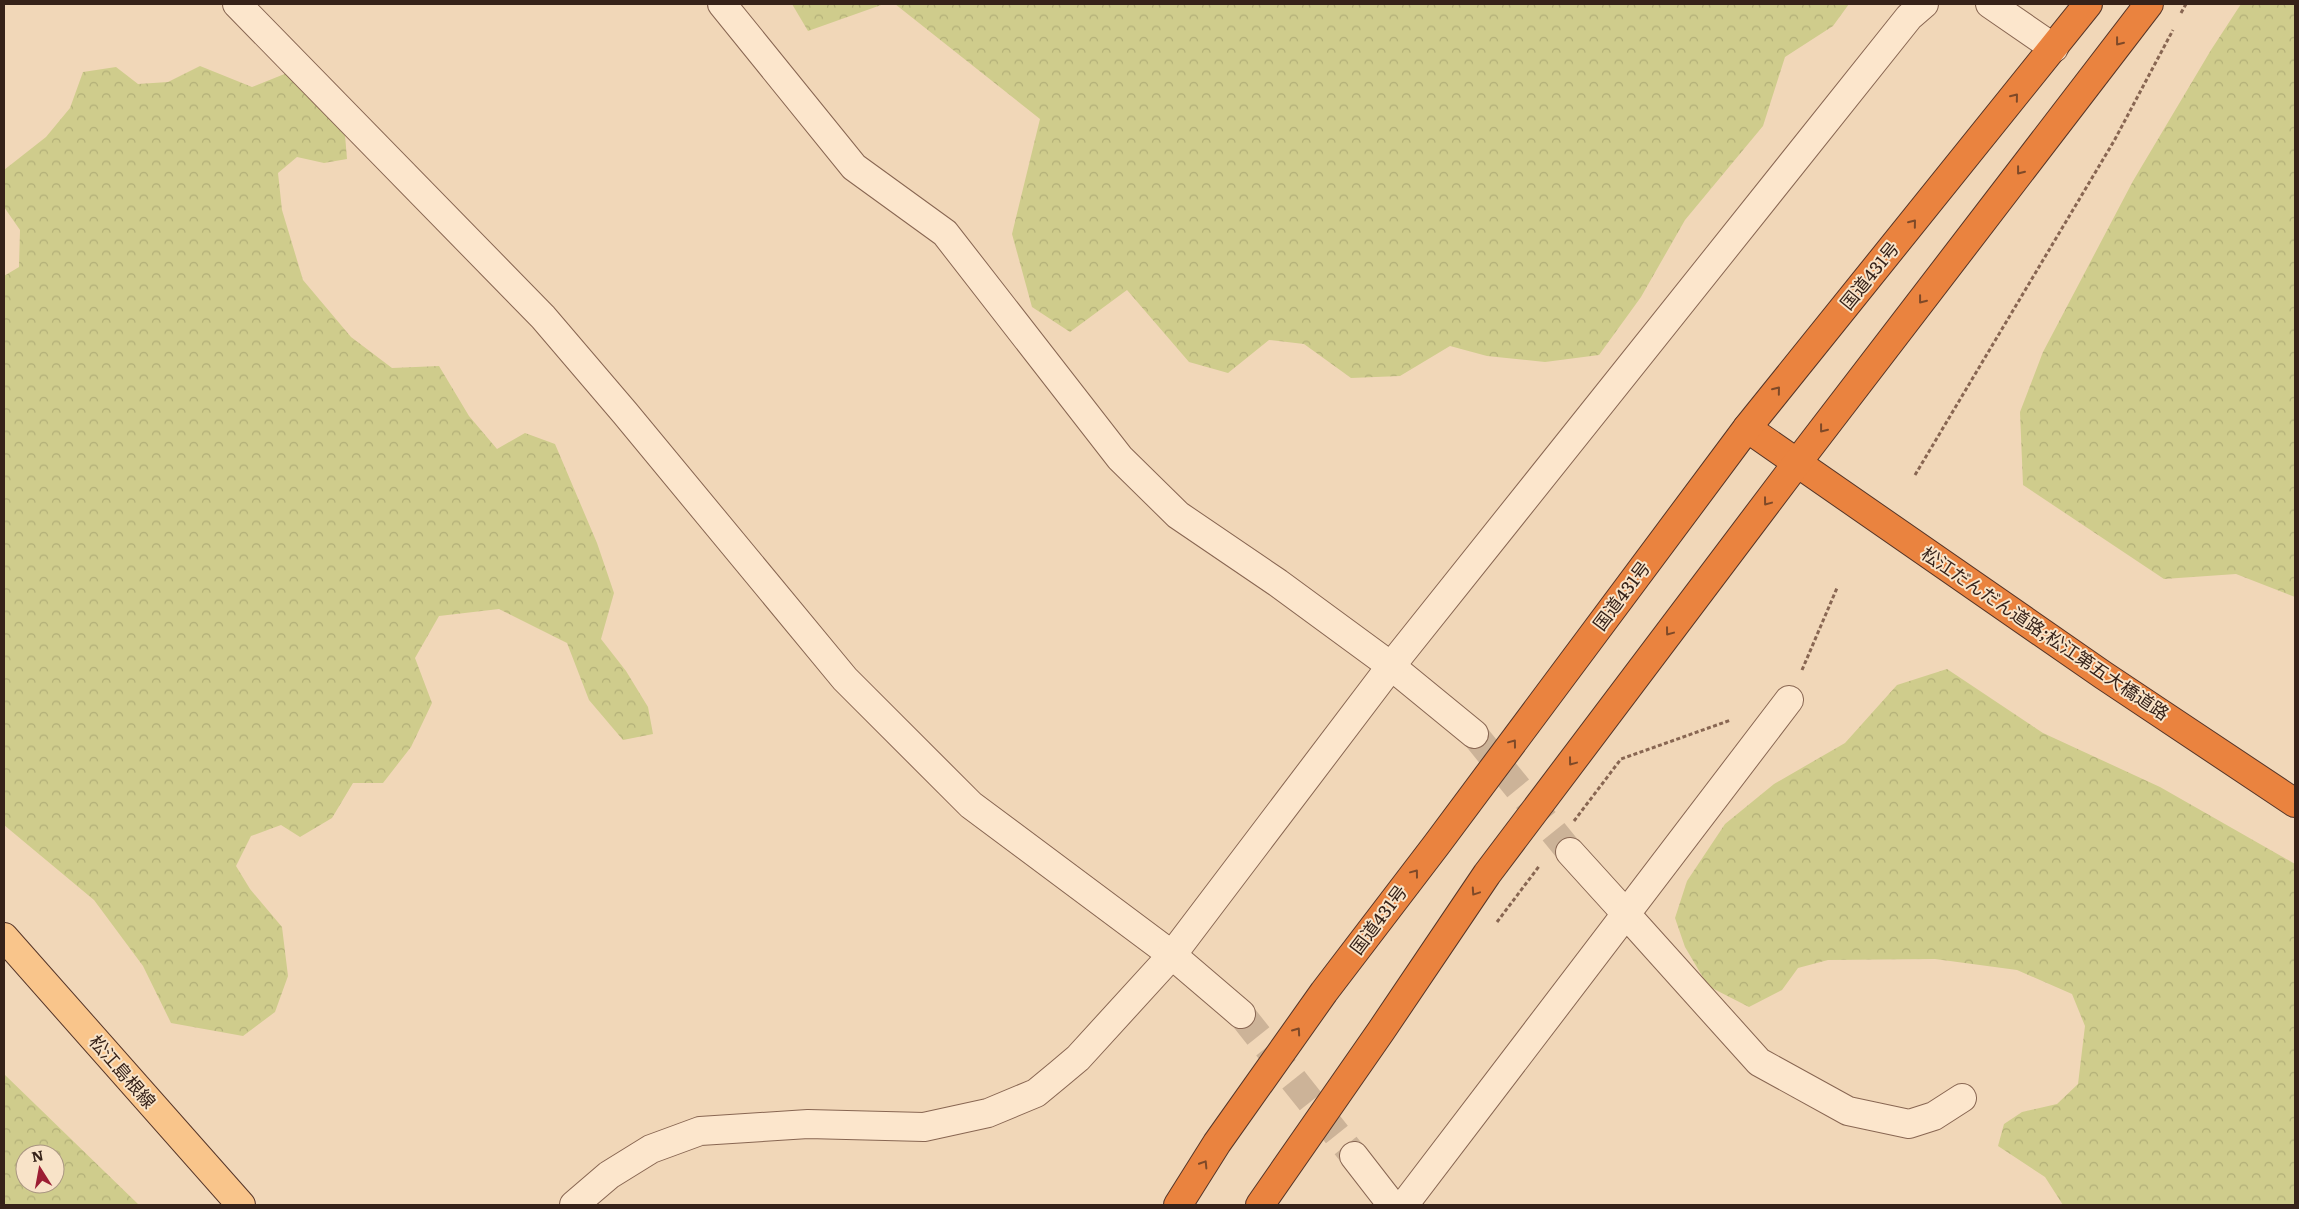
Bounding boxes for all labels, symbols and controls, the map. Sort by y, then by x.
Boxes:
one-way arrow [2117,36,2125,45]
one-way arrow [2009,94,2017,103]
one-way arrow [2018,165,2026,174]
one-way arrow [1907,220,1916,229]
street label: 国道431号 [1833,235,1905,315]
one-way arrow [1919,294,1927,303]
one-way arrow [1772,387,1781,396]
one-way arrow [1820,423,1828,432]
one-way arrow [1764,496,1773,506]
street label: 松江だんだん道路;松江第五大橋道路 [1916,539,2175,726]
street label: 国道431号 [1586,555,1656,636]
one-way arrow [1667,626,1675,635]
one-way arrow [1507,740,1515,749]
one-way arrow [1569,756,1577,765]
one-way arrow [1409,869,1418,879]
street label: 国道431号 [1343,879,1413,960]
one-way arrow [1472,886,1481,896]
one-way arrow [1291,1027,1300,1037]
street label: 松江島根線 [83,1028,163,1114]
north arrow [15,1144,65,1194]
text: N [30,1144,45,1166]
one-way arrow [1197,1160,1207,1169]

